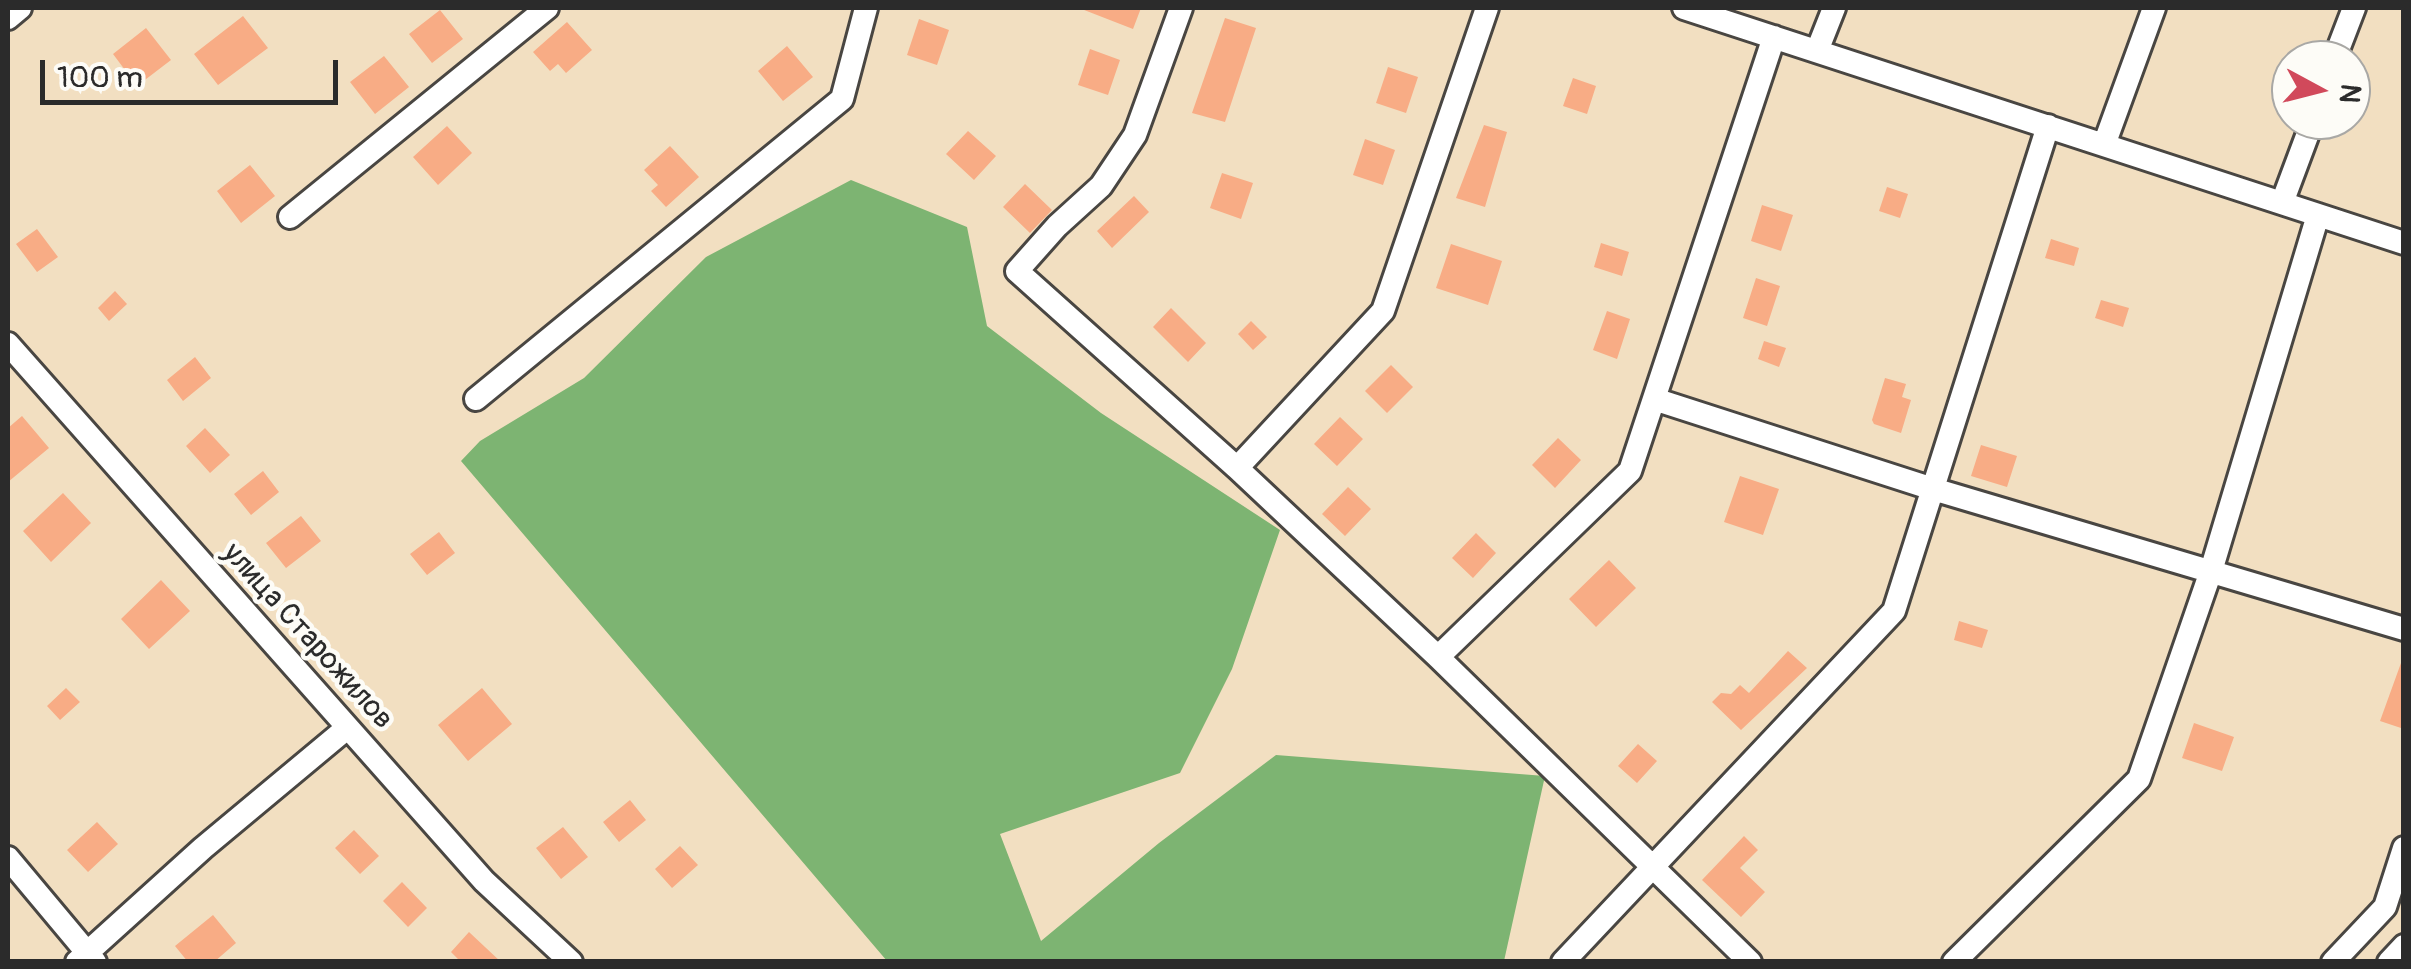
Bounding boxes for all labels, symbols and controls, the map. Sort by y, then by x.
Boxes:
scale bar [45,40,342,102]
north arrow [2271,40,2371,140]
text: 100 m [57,59,143,96]
text: N [2331,82,2368,105]
street label: улица Старожилов [214,536,400,738]

